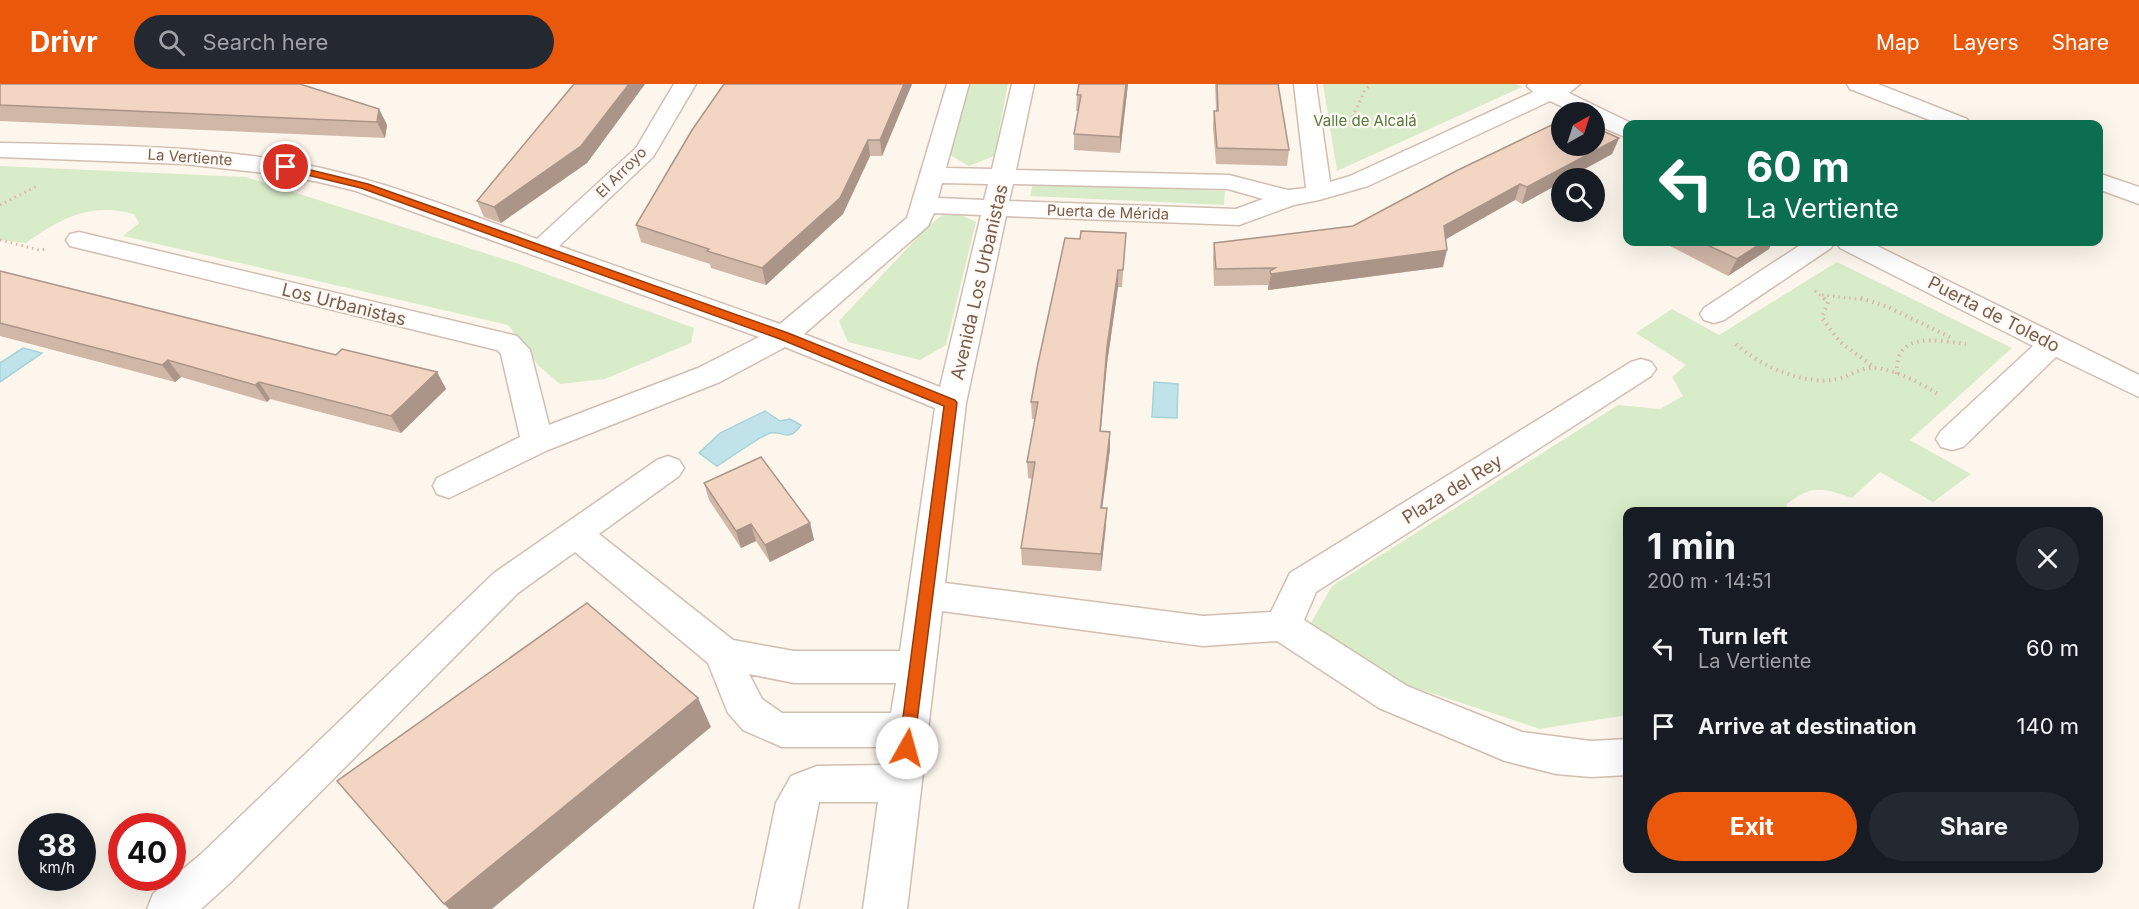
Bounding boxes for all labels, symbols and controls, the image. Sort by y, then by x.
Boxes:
search box [134,15,554,69]
text: Drivr [30,25,98,59]
icon: search [155,26,188,59]
text: Search here [203,29,328,55]
text: Map [1876,30,1920,55]
text: Layers [1953,30,2019,55]
text: Share [2052,30,2109,55]
north arrow [1551,102,1605,156]
map controls [1551,102,1605,222]
park label: Valle de Alcalá [1313,111,1417,130]
pin [260,141,311,192]
text: 60 m [1746,141,1850,192]
street label: El Arroyo [592,143,650,201]
icon: left [1647,144,1725,222]
street label: La Vertiente [147,145,233,169]
icon: arrive [269,150,302,183]
button: search [1551,168,1605,222]
street label: Avenida Los Urbanistas [946,182,1012,382]
text: La Vertiente [1746,192,1899,225]
street label: Puerta de Mérida [1047,200,1169,224]
street label: Puerta de Toledo [1925,272,2063,356]
street label: Los Urbanistas [280,278,408,330]
street label: Plaza del Rey [1398,450,1506,528]
text: 1 min [1647,524,1736,568]
button: close [2016,527,2079,590]
text: 200 m · 14:51 [1647,569,1772,593]
text: Turn left [1698,623,1788,649]
icon: left [1647,632,1680,665]
text: 60 m [2026,635,2079,661]
text: La Vertiente [1698,649,1811,673]
icon: arrive [1647,710,1680,743]
text: Arrive at destination [1698,713,1917,739]
text: 140 m [2017,713,2079,739]
position arrow [875,716,939,780]
button: Exit [1647,792,1857,861]
button: Share [1869,792,2079,861]
speed limit sign: 40 [108,813,186,891]
text: 38 [38,827,76,863]
text: km/h [39,858,75,877]

